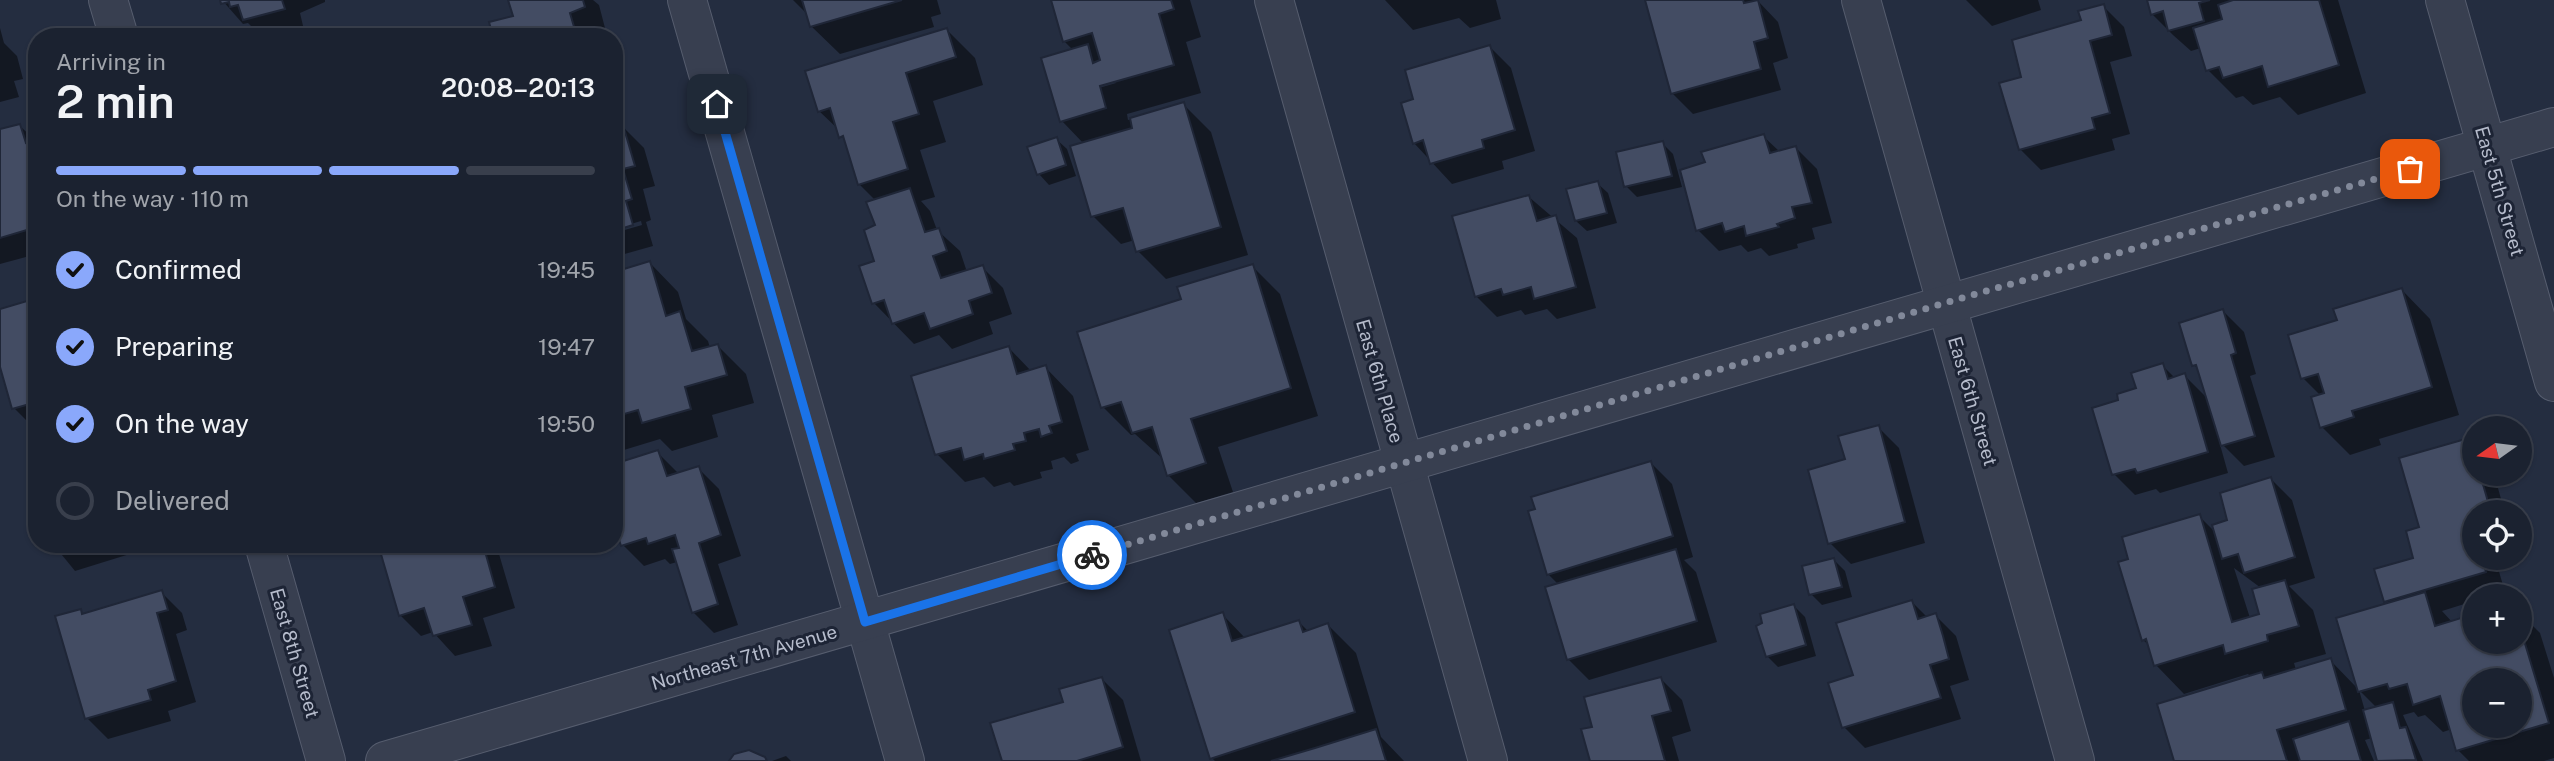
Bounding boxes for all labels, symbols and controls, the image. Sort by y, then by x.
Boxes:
text: Arriving in [56,48,166,75]
text: 20:08–20:13 [441,72,595,103]
text: 2 min [56,74,175,128]
pin [687,74,747,134]
icon: home [698,85,736,123]
street label: East 5th Street [2471,124,2529,258]
pin [2380,139,2440,199]
icon: bag [2391,150,2429,188]
text: On the way · 110 m [56,185,249,212]
icon: check [56,251,94,289]
text: Confirmed [115,254,242,285]
text: 19:45 [537,256,595,283]
street label: East 6th Place [1352,317,1408,445]
icon: check [56,328,94,366]
text: Preparing [115,331,234,362]
text: 19:47 [538,333,595,360]
street label: East 6th Street [1944,334,2002,468]
icon: check [56,405,94,443]
text: On the way [115,408,249,439]
text: 19:50 [537,410,595,437]
north arrow [2462,416,2532,486]
map controls [2462,416,2532,738]
text: Delivered [115,485,230,516]
button: locate [2462,500,2532,570]
courier [1057,520,1127,590]
icon: bike [1073,536,1111,574]
button: + [2462,584,2532,654]
street label: East 8th Street [266,585,324,721]
street label: Northeast 7th Avenue [648,620,840,694]
button: − [2462,668,2532,738]

